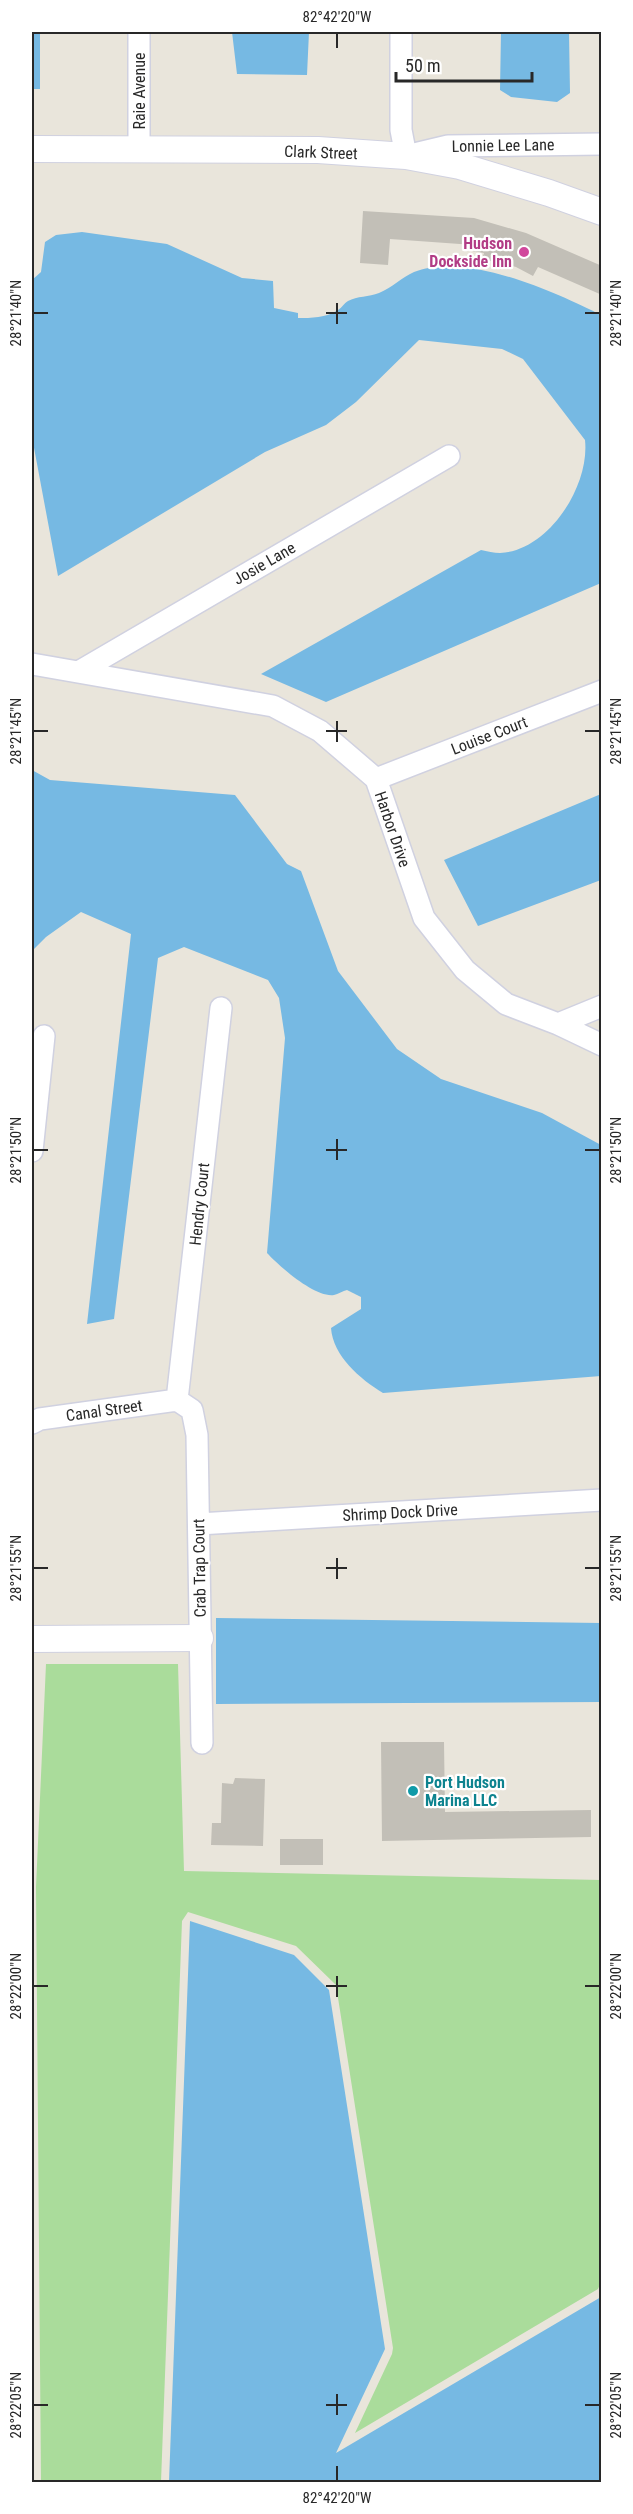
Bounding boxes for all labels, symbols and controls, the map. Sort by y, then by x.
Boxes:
text: 82°42'20"W [303,8,372,26]
scale bar [396,45,532,83]
street label: Raie Avenue [130,52,149,130]
text: 50 m [405,55,440,76]
street label: Lonnie Lee Lane [451,135,555,156]
street label: Clark Street [284,142,358,163]
place label: Hudson Dockside Inn [429,234,512,271]
marker: Hudson Dockside Inn [517,245,531,259]
text: 28°21'40"N [7,280,25,346]
text: 28°21'40"N [607,280,625,346]
street label: Josie Lane [230,538,299,589]
text: 28°21'45"N [7,698,25,764]
text: 28°21'45"N [607,698,625,764]
street label: Louise Court [448,712,530,759]
street label: Harbor Drive [371,789,414,870]
text: 28°21'50"N [7,1117,25,1183]
text: 28°21'50"N [607,1117,625,1183]
street label: Hendry Court [186,1161,213,1246]
street label: Canal Street [65,1396,144,1425]
street label: Shrimp Dock Drive [342,1500,458,1525]
street label: Crab Trap Court [189,1518,210,1618]
text: 28°21'55"N [7,1535,25,1601]
text: 28°21'55"N [607,1535,625,1601]
place label: Port Hudson Marina LLC [425,1773,505,1810]
marker: Port Hudson Marina LLC [406,1784,420,1798]
text: 28°22'00"N [7,1953,25,2019]
text: 28°22'00"N [607,1953,625,2019]
text: 28°22'05"N [7,2372,25,2438]
text: 28°22'05"N [607,2372,625,2438]
text: 82°42'20"W [303,2489,372,2507]

